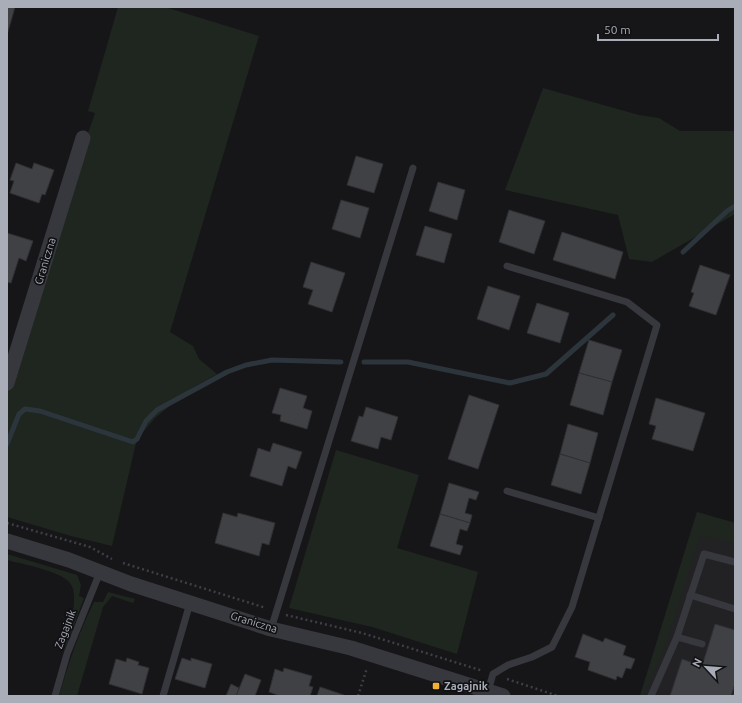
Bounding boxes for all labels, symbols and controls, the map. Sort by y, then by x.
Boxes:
scale bar [598,16,718,42]
text: 50 m [604,23,631,36]
street label: Graniczna [32,236,58,286]
street label: Zagajnik [52,607,78,650]
street label: Graniczna [229,609,279,635]
north arrow [686,647,726,687]
text: N [690,656,704,669]
place label: Zagajnik [444,680,489,692]
marker: Zagajnik [431,681,441,691]

